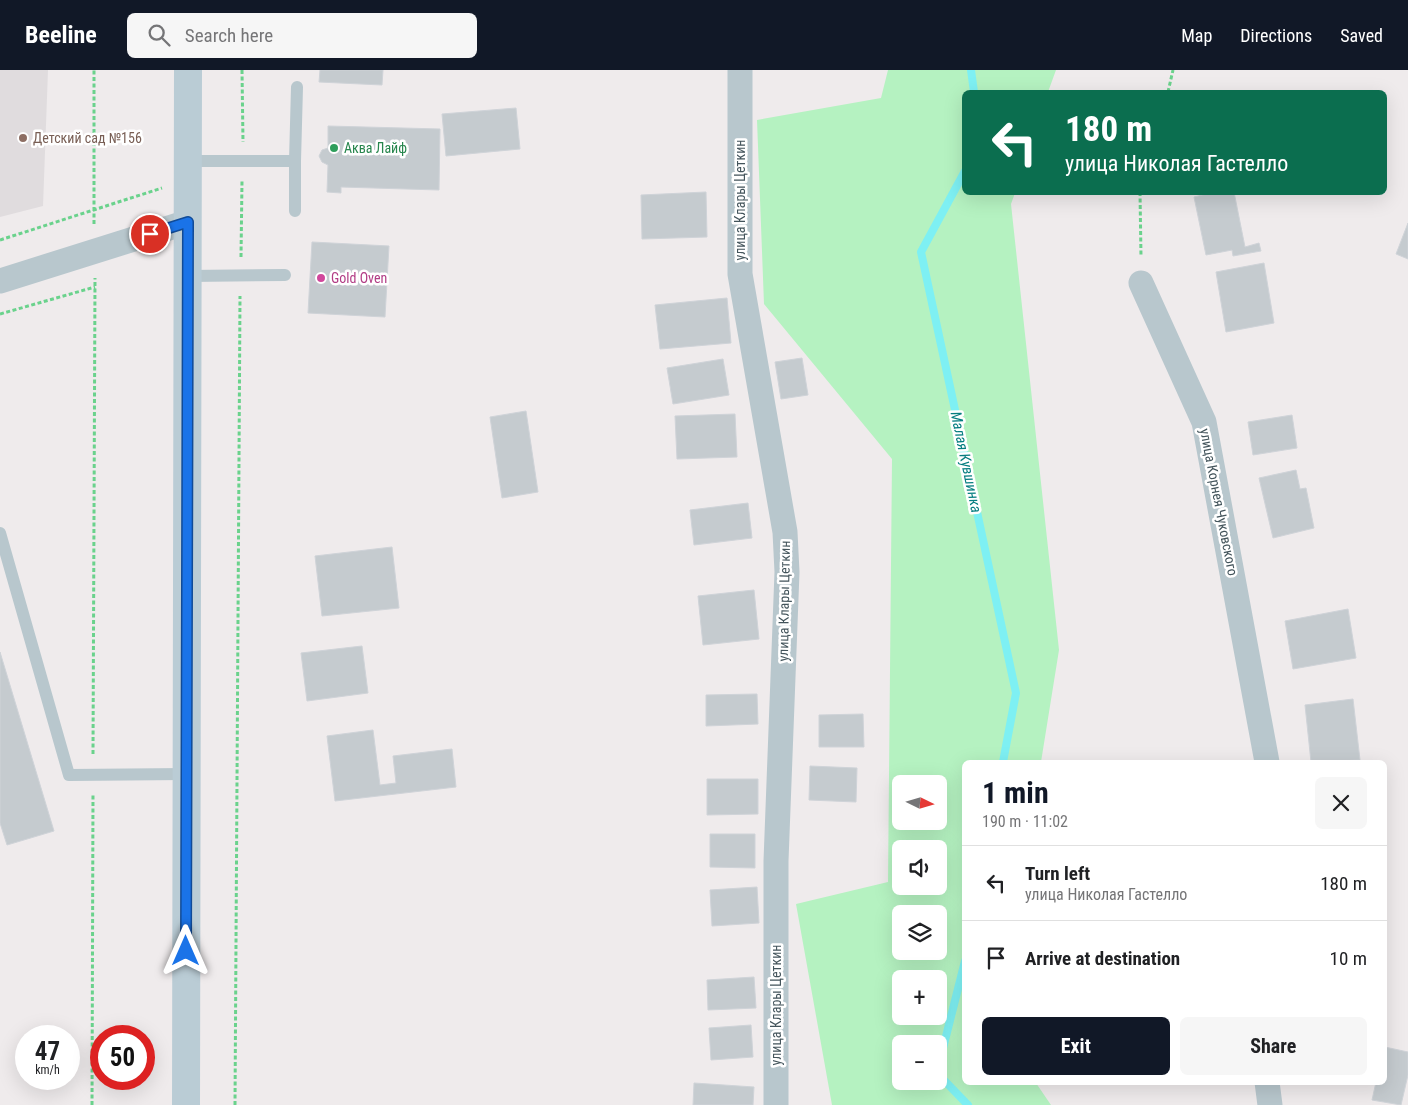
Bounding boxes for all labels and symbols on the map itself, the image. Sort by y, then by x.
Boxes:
place label: Детский сад №156 [33,130,142,146]
marker: Детский сад №156 [17,132,29,144]
place label: Аква Лайф [344,140,407,156]
street label: улица Клары Цеткин [732,140,748,260]
marker: Аква Лайф [328,142,340,154]
pin [129,213,171,255]
place label: Gold Oven [331,270,387,286]
marker: Gold Oven [315,272,327,284]
water label: Малая Кувшинка [946,410,986,514]
street label: улица Корнея Чуковского [1197,427,1241,577]
street label: улица Клары Цеткин [775,540,793,662]
north arrow [892,775,948,830]
position arrow [159,924,211,976]
street label: улица Клары Цеткин [768,945,784,1065]
speed limit sign: 50 [90,1025,155,1090]

